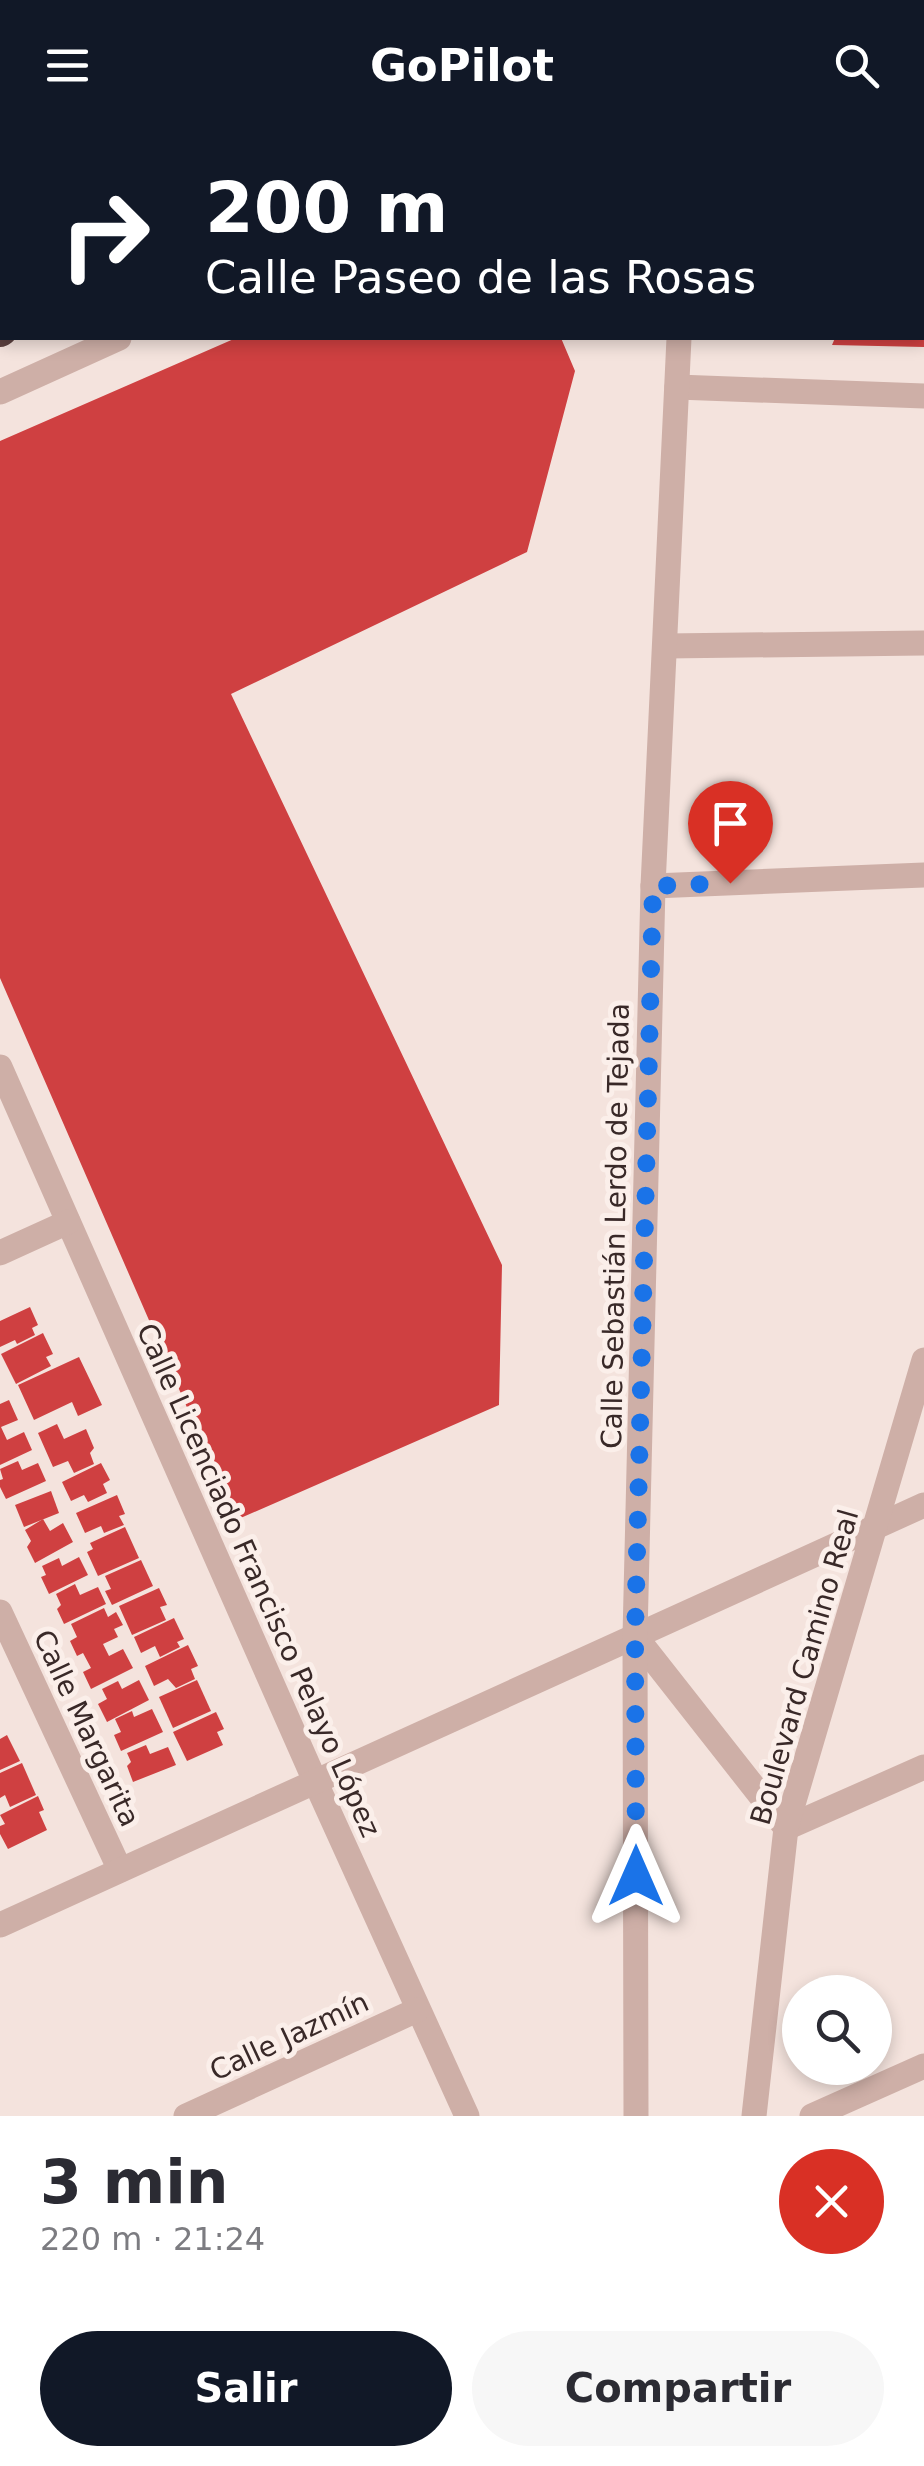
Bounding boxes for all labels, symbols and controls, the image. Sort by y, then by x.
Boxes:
icon: menu [40,38,95,93]
icon: search [829,38,884,93]
text: GoPilot [370,39,554,92]
text: 200 m [205,167,448,249]
icon: right [40,170,170,300]
text: Calle Paseo de las Rosas [205,251,756,304]
pin [688,781,773,884]
icon: arrive [703,796,758,851]
street label: Calle Sebastián Lerdo de Tejada [595,1003,636,1449]
street label: Calle Licenciado Francisco Pelayo López [130,1318,387,1842]
street label: Boulevard Camino Real [744,1506,865,1829]
street label: Calle Margarita [27,1625,147,1832]
position arrow [584,1824,688,1928]
map controls [782,1975,892,2085]
button: search [782,1975,892,2085]
street label: Calle Jazmín [205,1985,374,2088]
text: 3 min [40,2147,228,2217]
button: close [779,2149,884,2254]
text: 220 m · 21:24 [40,2220,265,2258]
button: Salir [40,2331,452,2446]
button: Compartir [472,2331,884,2446]

